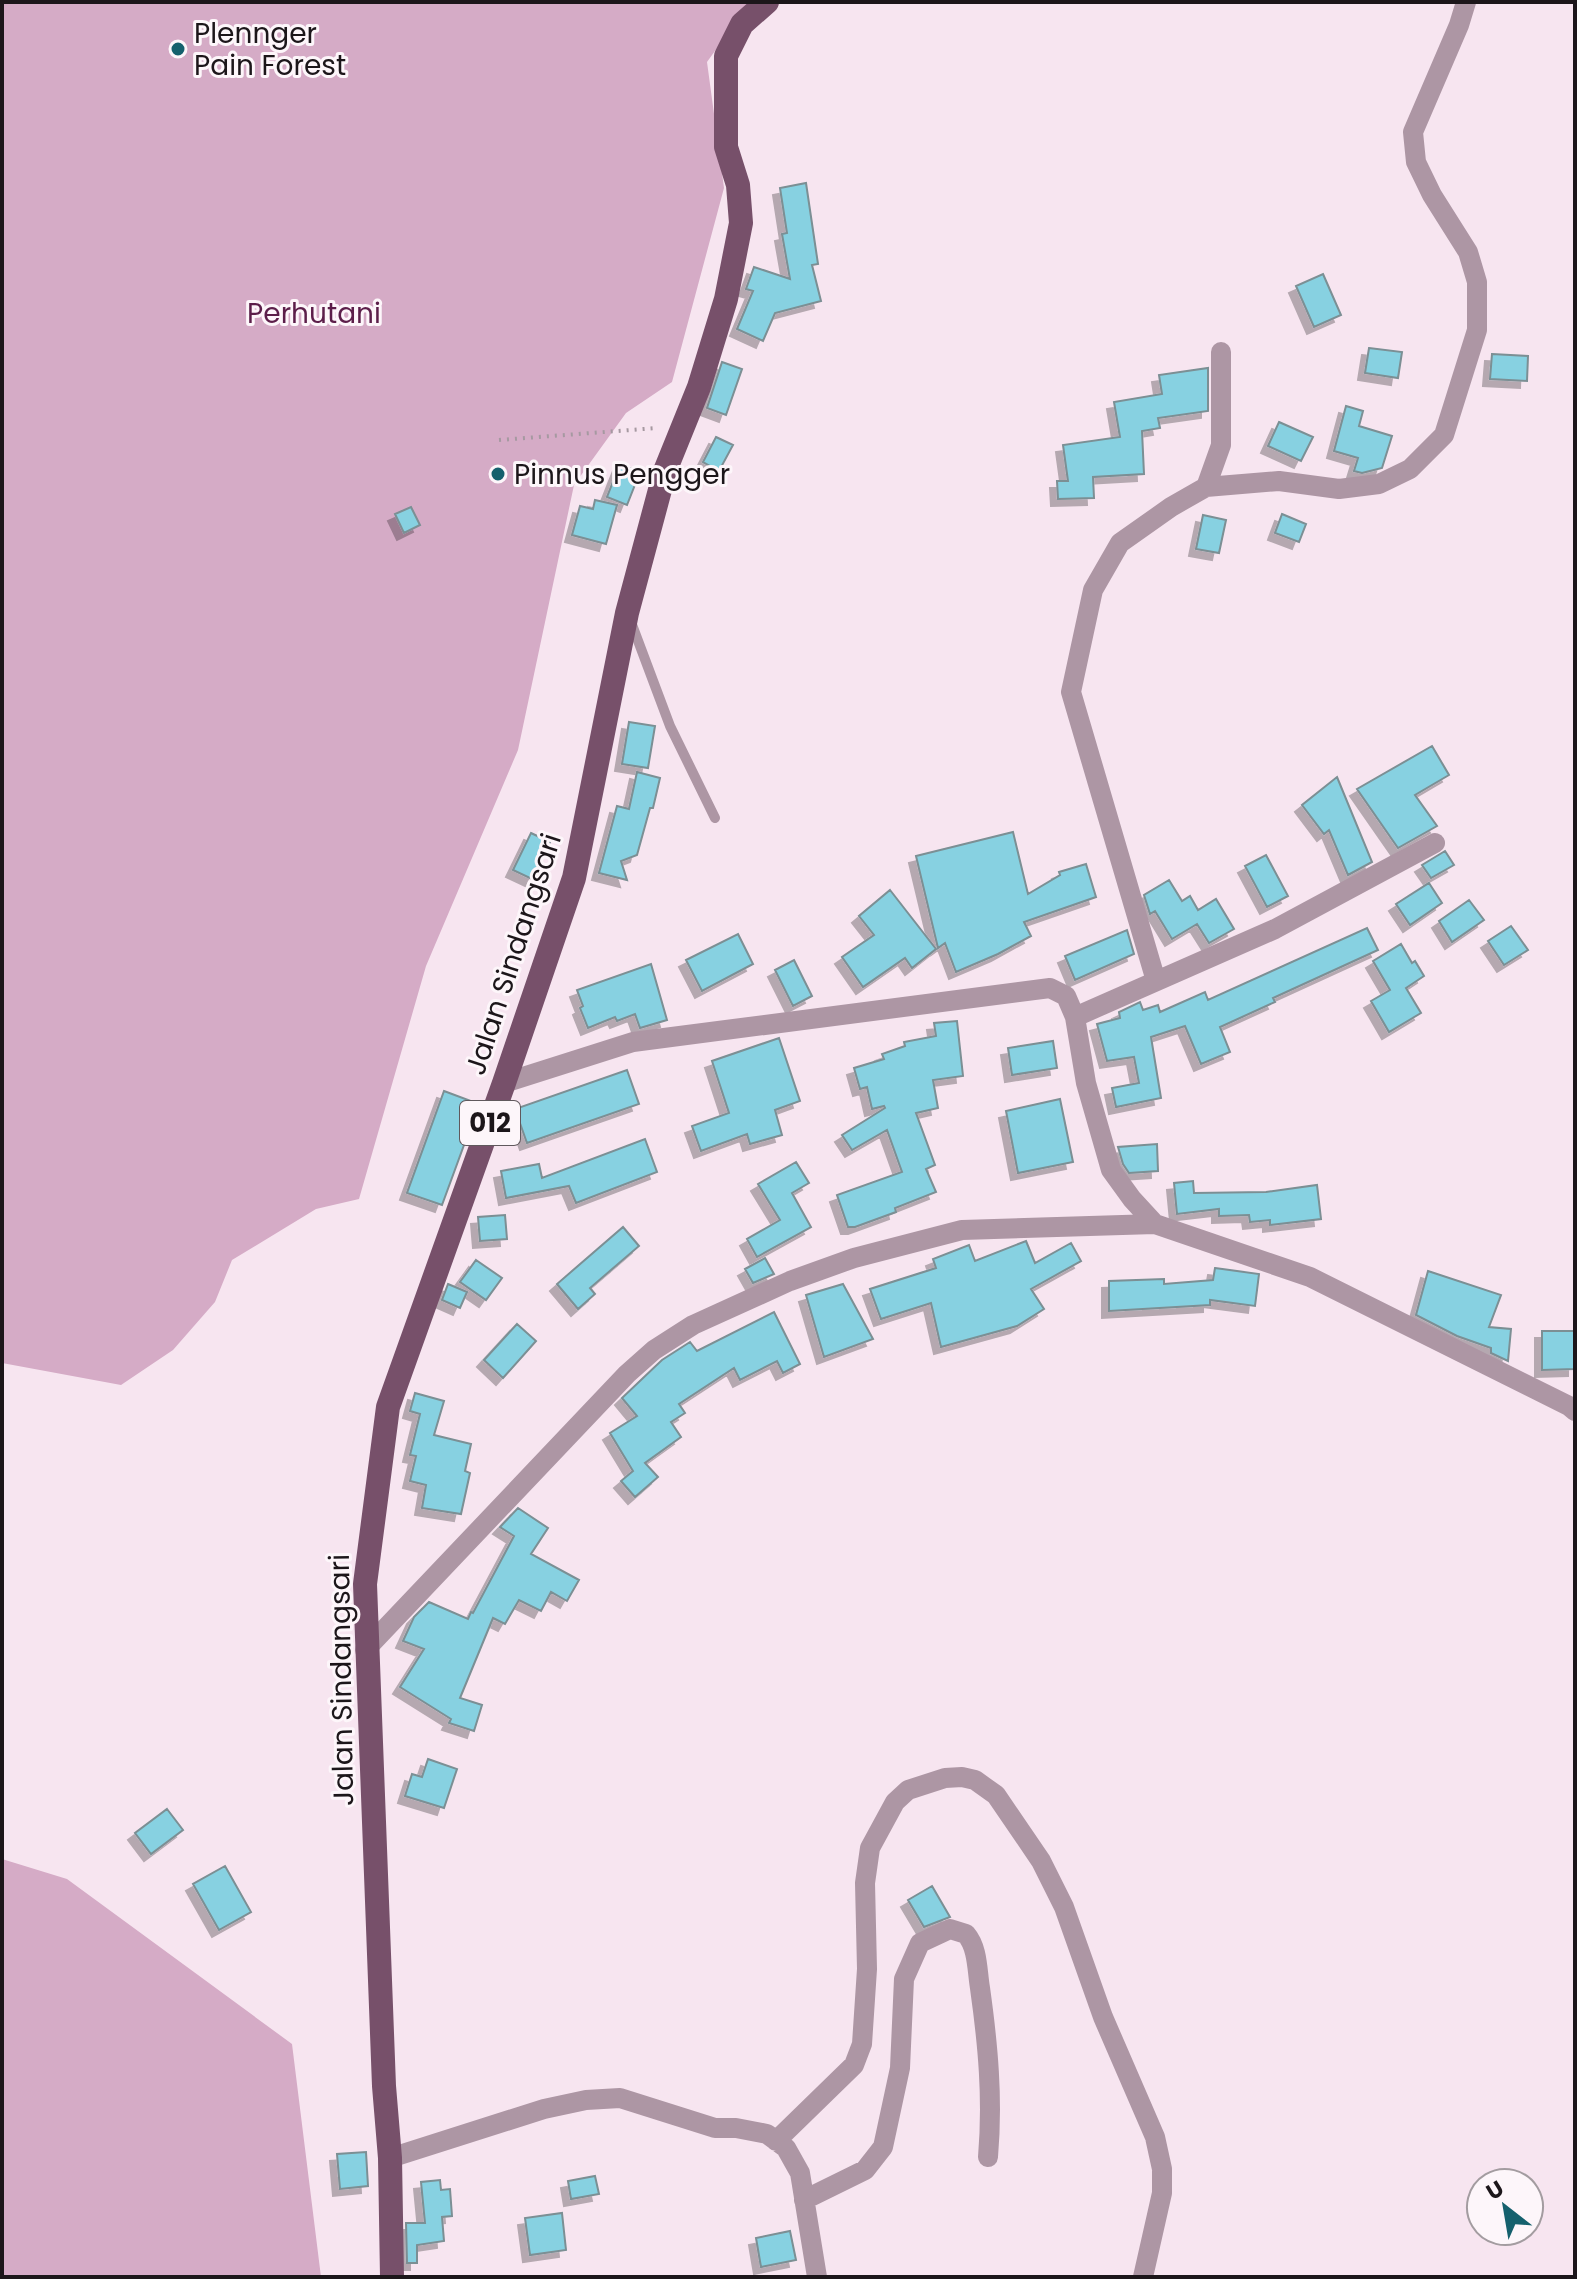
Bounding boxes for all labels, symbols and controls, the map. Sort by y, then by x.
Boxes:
place label: Plennger Pain Forest [194,14,346,85]
marker: Plennger Pain Forest [169,40,187,58]
park label: Perhutani [247,294,381,333]
place label: Pinnus Pengger [514,455,730,494]
marker: Pinnus Pengger [489,465,507,483]
street label: Jalan Sindangsari [456,828,571,1080]
road number: 012 [460,1101,520,1145]
street label: Jalan Sindangsari [320,1554,363,1806]
north arrow [1465,2167,1545,2247]
text: U [1480,2173,1510,2208]

